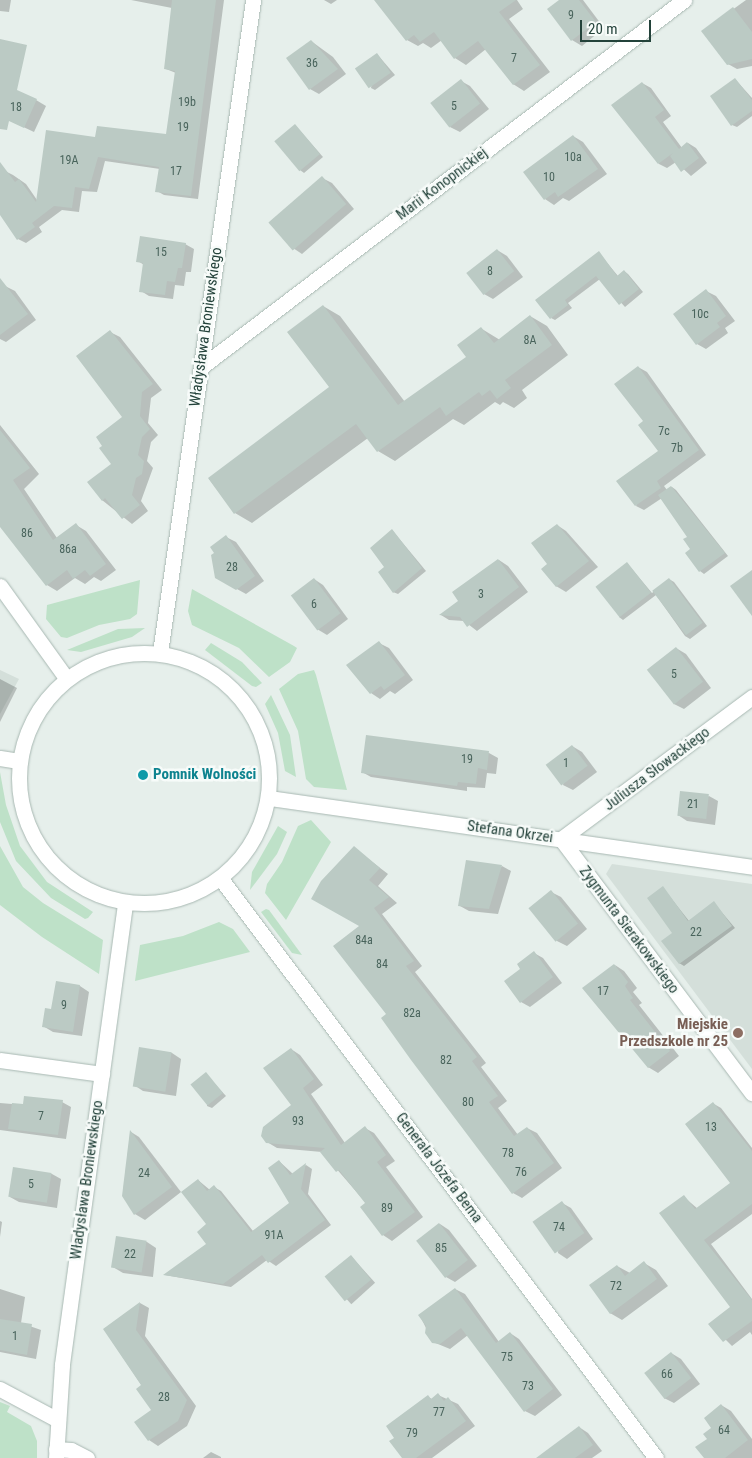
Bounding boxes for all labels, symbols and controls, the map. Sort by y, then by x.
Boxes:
house number: 9 [568,9,574,23]
scale bar [582,10,653,42]
text: 20 m [588,20,618,38]
house number: 7 [511,52,517,66]
house number: 36 [306,57,318,71]
house number: 19b [178,96,196,110]
house number: 5 [451,100,457,114]
house number: 18 [10,101,22,115]
house number: 19 [177,121,189,135]
street label: Marii Konopnickiej [393,144,491,224]
house number: 10a [564,151,582,165]
house number: 19A [60,154,78,168]
house number: 17 [170,165,182,179]
house number: 10 [543,171,555,185]
house number: 15 [155,246,167,260]
street label: Władysława Broniewskiego [186,246,226,408]
house number: 8 [487,265,493,279]
house number: 10c [691,308,709,322]
house number: 8A [524,334,536,348]
house number: 7c [658,425,670,439]
house number: 7b [671,442,683,456]
house number: 86 [21,527,33,541]
house number: 86a [59,543,77,557]
house number: 28 [226,561,238,575]
house number: 3 [478,588,484,602]
house number: 6 [311,598,317,612]
house number: 5 [671,668,677,682]
street label: Juliusza Słowackiego [601,723,713,815]
house number: 19 [461,753,473,767]
house number: 1 [563,757,569,771]
place label: Pomnik Wolności [153,766,256,784]
marker: Pomnik Wolności [137,769,149,781]
house number: 21 [687,798,699,812]
street label: Stefana Okrzei [466,817,554,847]
street label: Zygmunta Sierakowskiego [575,863,683,997]
house number: 22 [690,926,702,940]
house number: 84a [355,934,373,948]
house number: 84 [376,958,388,972]
house number: 17 [597,985,609,999]
house number: 9 [61,999,67,1013]
house number: 82a [403,1007,421,1021]
place label: Miejskie Przedszkole nr 25 [620,1015,728,1050]
marker: Miejskie Przedszkole nr 25 [732,1027,744,1039]
house number: 82 [440,1054,452,1068]
house number: 80 [462,1096,474,1110]
street label: Władysława Broniewskiego [67,1099,107,1261]
street label: Generała Józefa Bema [392,1109,486,1227]
house number: 7 [38,1110,44,1124]
house number: 93 [292,1115,304,1129]
house number: 13 [705,1121,717,1135]
house number: 78 [502,1147,514,1161]
house number: 76 [515,1166,527,1180]
house number: 24 [138,1167,150,1181]
house number: 5 [28,1178,34,1192]
house number: 89 [381,1202,393,1216]
house number: 74 [553,1221,565,1235]
house number: 91A [265,1229,283,1243]
house number: 85 [435,1242,447,1256]
house number: 22 [124,1248,136,1262]
house number: 72 [610,1280,622,1294]
house number: 1 [12,1330,18,1344]
house number: 75 [501,1351,513,1365]
house number: 66 [661,1368,673,1382]
house number: 73 [522,1380,534,1394]
house number: 28 [158,1391,170,1405]
house number: 77 [433,1406,445,1420]
house number: 64 [718,1424,730,1438]
house number: 79 [406,1427,418,1441]

